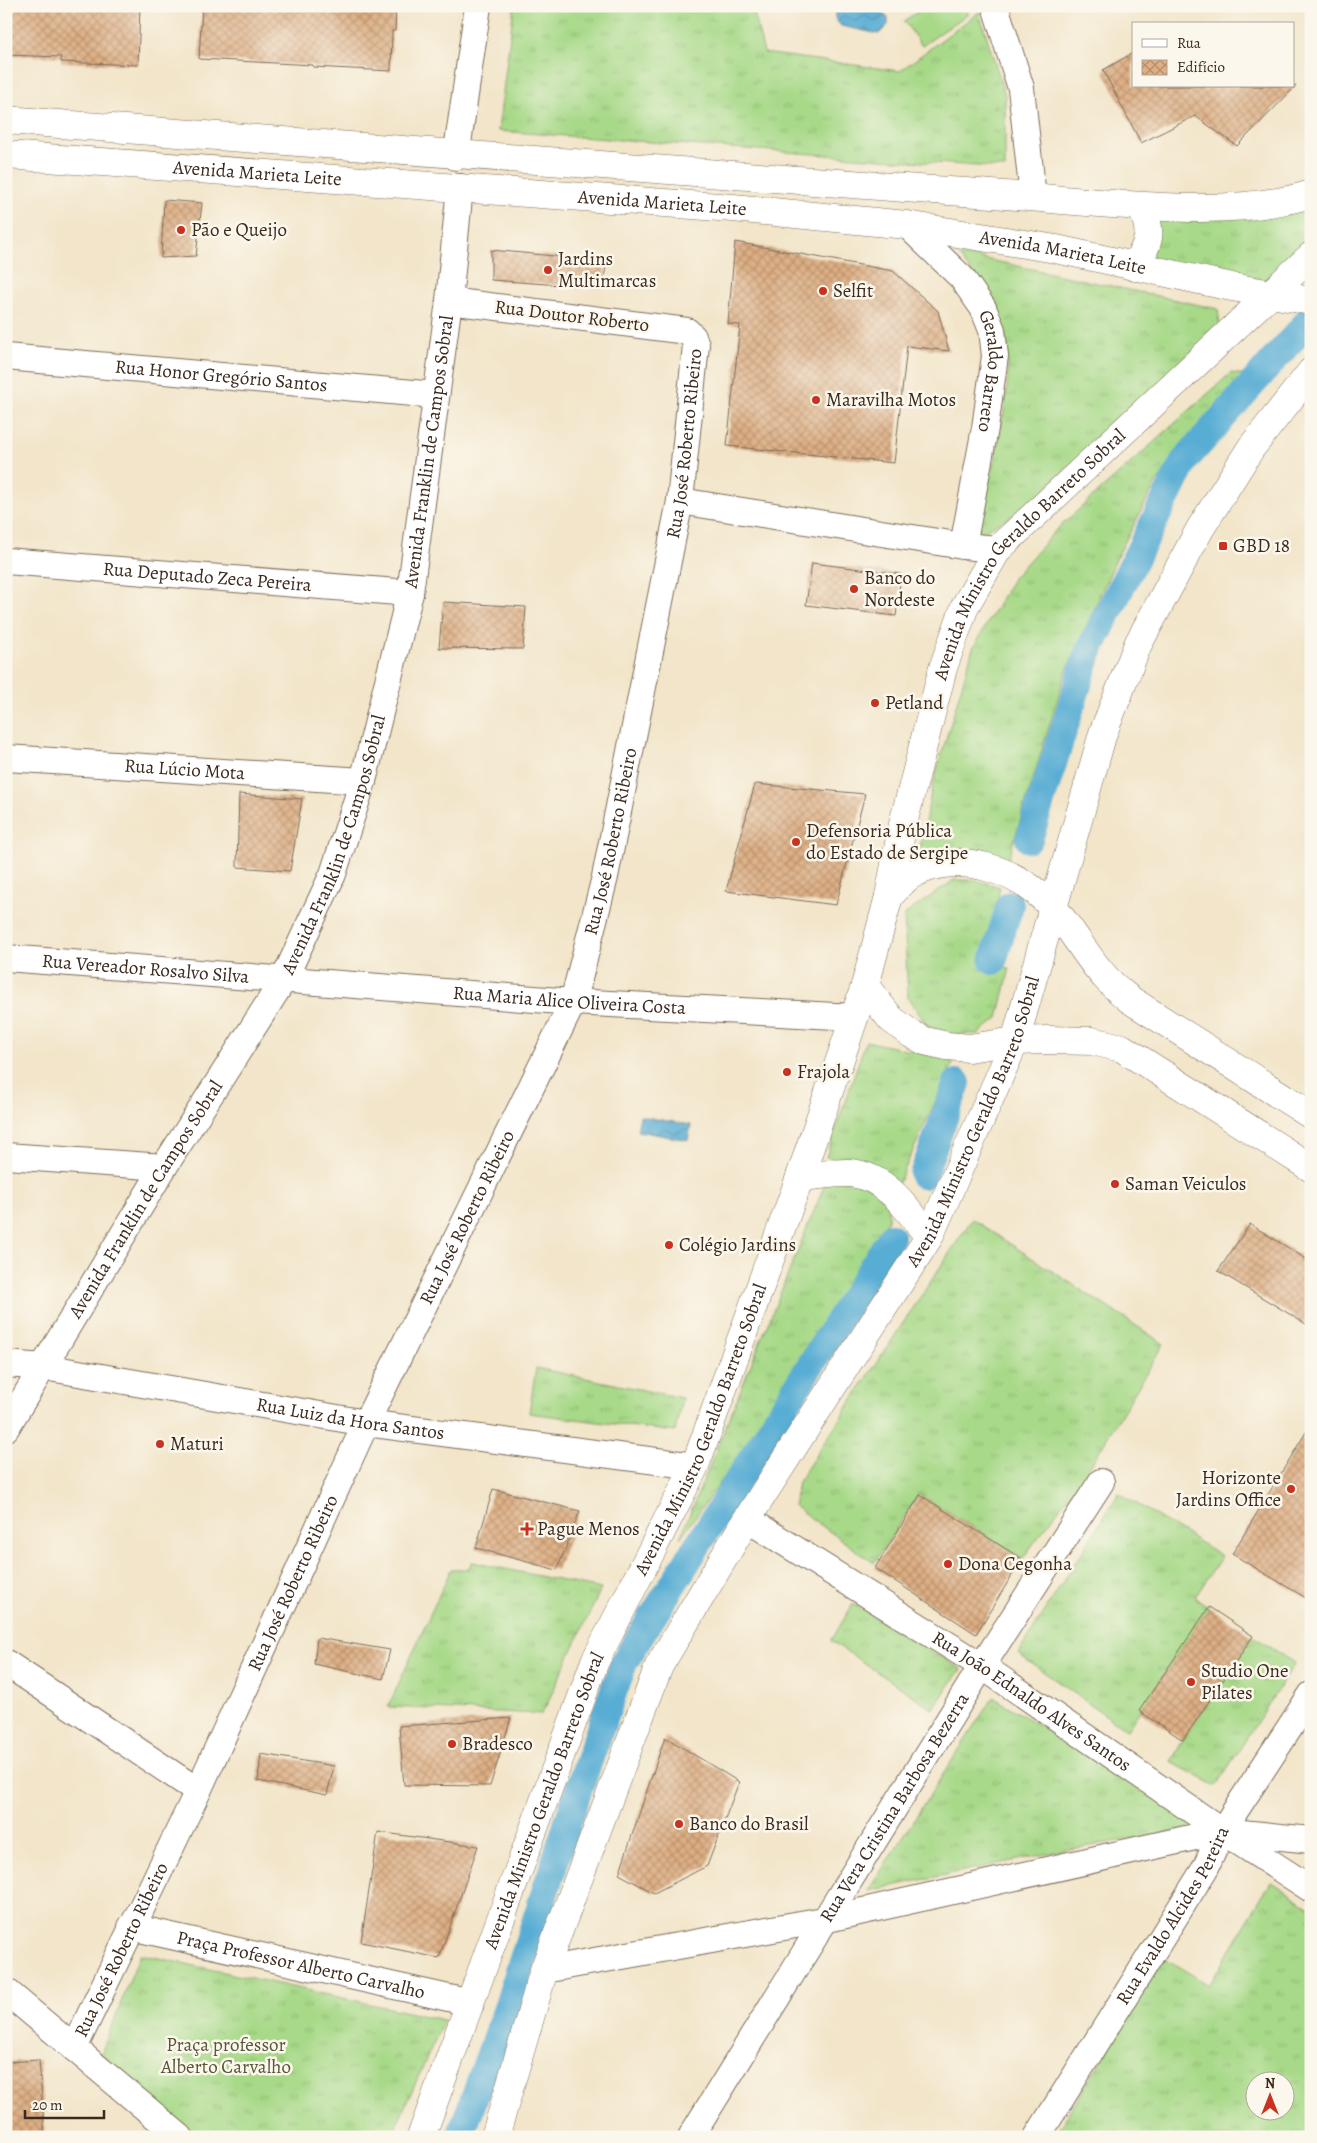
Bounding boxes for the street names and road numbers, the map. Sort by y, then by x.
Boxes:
street label: Avenida Marieta Leite [171,154,343,192]
street label: Avenida Marieta Leite [576,184,748,222]
street label: Avenida Marieta Leite [977,224,1149,281]
street label: Rua Doutor Roberto [493,294,651,338]
street label: Geraldo Barreto [972,306,1009,434]
street label: Avenida Franklin de Campos Sobral [398,314,460,591]
street label: Rua José Roberto Ribeiro [660,347,709,541]
street label: Rua Honor Gregório Santos [114,354,329,398]
street label: Avenida Ministro Geraldo Barreto Sobral [927,423,1132,684]
street label: Rua Deputado Zeca Pereira [102,556,313,598]
street label: Avenida Franklin de Campos Sobral [275,712,392,980]
street label: Rua José Roberto Ribeiro [578,745,643,938]
street label: Rua Lúcio Mota [123,753,246,786]
street label: Rua Vereador Rosalvo Silva [41,948,250,990]
street label: Avenida Ministro Geraldo Barreto Sobral [900,973,1046,1273]
street label: Rua Maria Alice Oliveira Costa [452,980,687,1021]
street label: Avenida Franklin de Campos Sobral [62,1075,229,1324]
street label: Rua José Roberto Ribeiro [413,1126,521,1309]
street label: Avenida Ministro Geraldo Barreto Sobral [628,1280,773,1581]
street label: Rua Luiz da Hora Santos [254,1391,446,1446]
street label: Rua José Roberto Ribeiro [241,1491,344,1675]
street label: Rua João Ednaldo Alves Santos [927,1625,1136,1778]
street label: Avenida Ministro Geraldo Barreto Sobral [477,1647,611,1954]
street label: Rua Vera Cristina Barbosa Bezerra [814,1688,976,1927]
street label: Rua Evaldo Alcides Pereira [1110,1822,1236,2010]
street label: Rua José Roberto Ribeiro [68,1858,175,2042]
street label: Praça Professor Alberto Carvalho [174,1925,427,2005]

